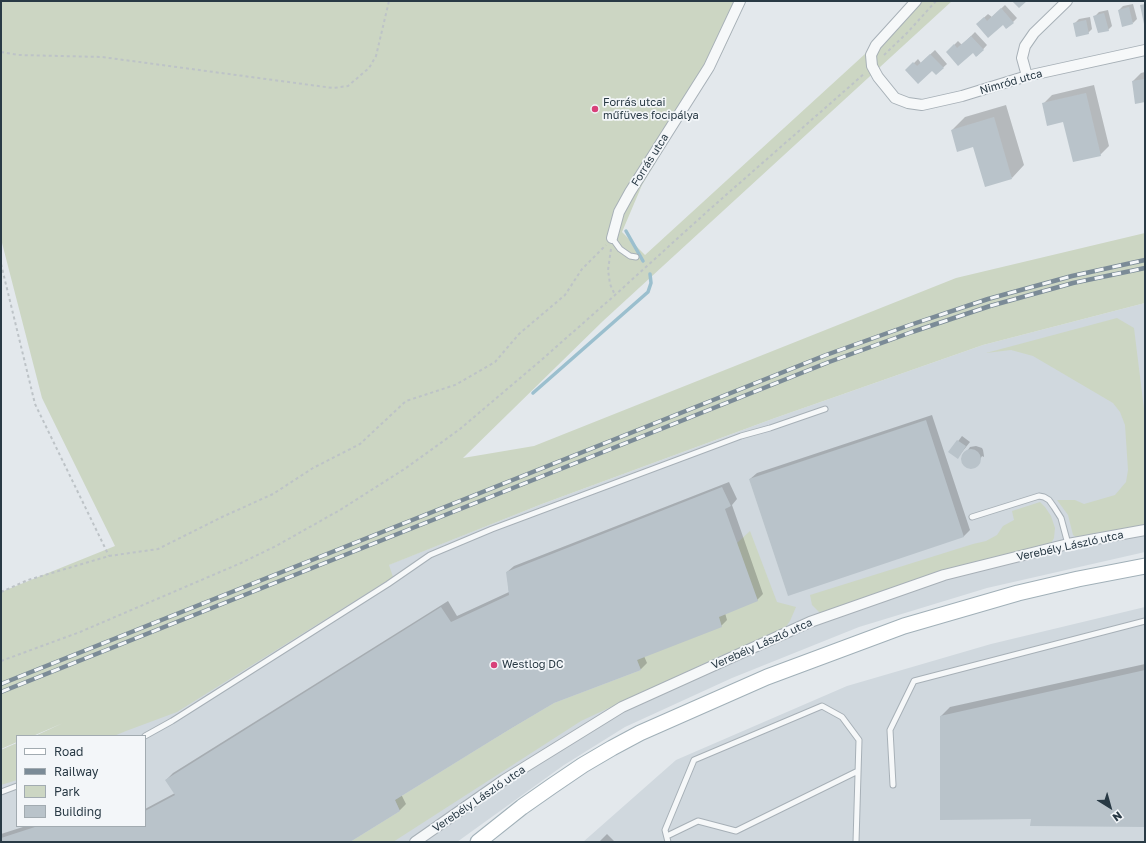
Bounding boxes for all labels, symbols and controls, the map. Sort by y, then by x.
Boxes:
street label: Nimród utca [978,67,1044,97]
place label: Forrás utcai műfüves focipálya [603,96,699,122]
marker: Forrás utcai műfüves focipálya [590,104,600,114]
street label: Forrás utca [629,131,671,189]
street label: Verebély László utca [1015,528,1125,564]
street label: Verebély László utca [709,616,815,672]
place label: Westlog DC [502,658,563,672]
marker: Westlog DC [489,660,499,670]
legend [16,735,146,827]
text: Road [54,744,83,759]
street label: Verebély László utca [430,763,528,835]
text: Railway [54,764,99,779]
text: Park [54,784,80,799]
north arrow [1090,787,1130,827]
text: Building [54,804,102,819]
text: N [1110,809,1125,825]

